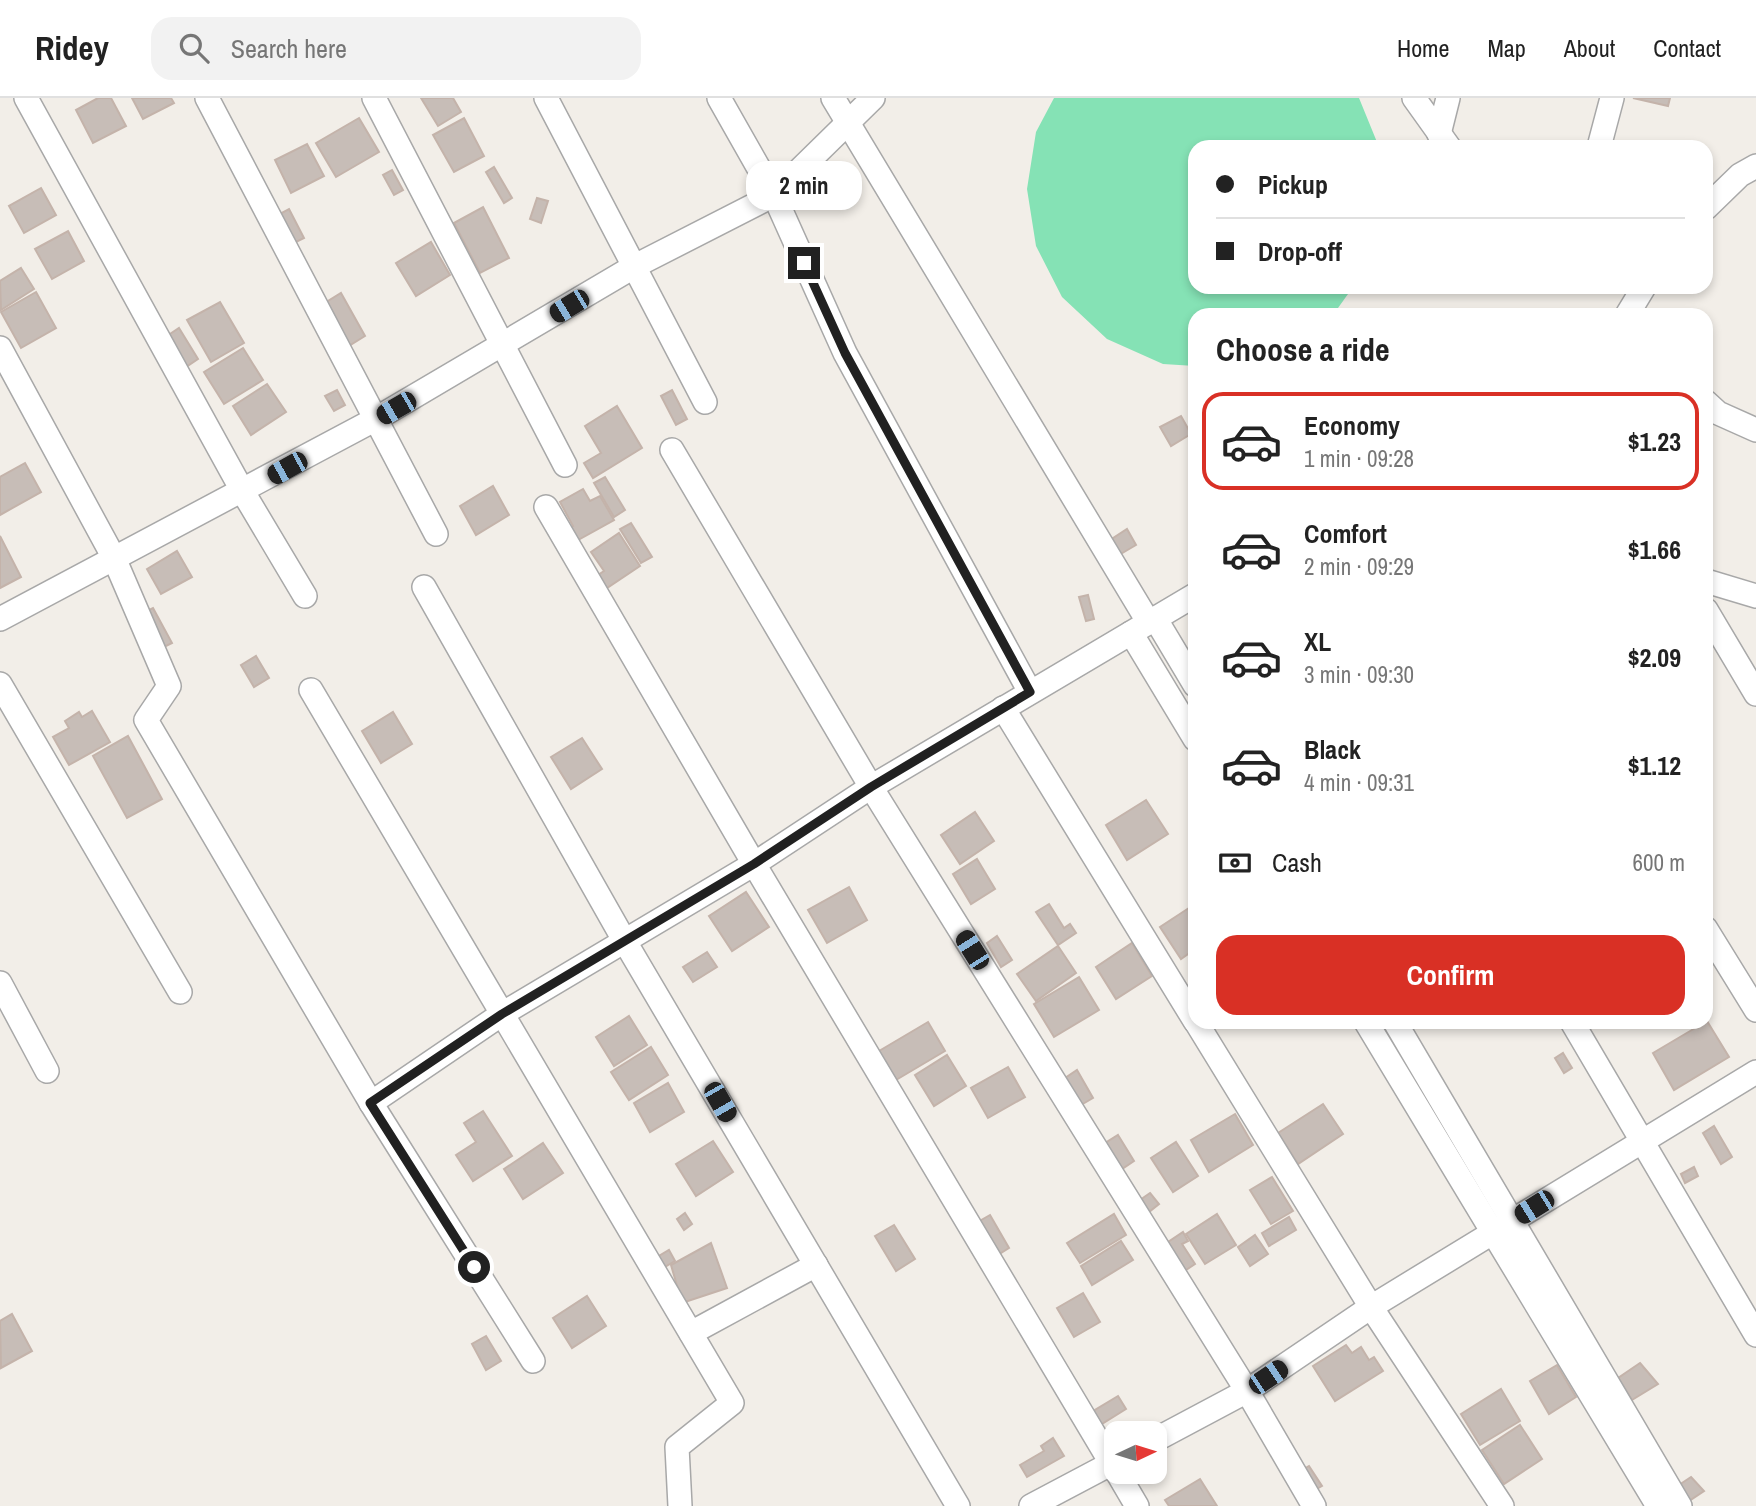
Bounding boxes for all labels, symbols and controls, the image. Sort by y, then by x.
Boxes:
search box [151,17,641,80]
text: Ridey [35,26,109,70]
icon: search [175,29,213,67]
text: Search here [231,31,347,66]
text: Home [1397,32,1449,64]
text: Map [1487,32,1526,64]
text: About [1564,32,1615,64]
text: Contact [1653,32,1721,64]
callout: 2 min [746,162,862,211]
text: Pickup [1258,167,1328,202]
text: 2 min [779,170,829,201]
text: Drop-off [1258,234,1342,269]
route end [788,247,820,279]
car [546,286,593,326]
text: Choose a ride [1216,328,1390,371]
car [373,388,420,428]
text: Economy [1304,408,1400,443]
icon: car [1220,410,1283,473]
text: $1.23 [1628,424,1681,459]
text: 1 min · 09:28 [1304,443,1414,474]
car [264,449,311,487]
text: Comfort [1304,516,1387,551]
icon: car [1220,518,1283,581]
text: $1.66 [1628,532,1681,567]
text: 2 min · 09:29 [1304,551,1414,582]
text: XL [1304,624,1331,659]
icon: car [1220,626,1283,689]
text: $2.09 [1628,640,1681,675]
text: 3 min · 09:30 [1304,659,1414,690]
text: Black [1304,732,1361,767]
icon: car [1220,734,1283,797]
text: $1.12 [1628,748,1681,783]
text: 4 min · 09:31 [1304,767,1414,798]
icon: cash [1216,844,1254,882]
text: Cash [1272,845,1322,880]
text: 600 m [1633,847,1685,878]
car [952,927,993,973]
button: Confirm [1216,935,1685,1015]
car [701,1079,740,1125]
car [1511,1187,1558,1227]
route start [458,1251,490,1283]
car [1245,1357,1292,1397]
north arrow [1104,1421,1167,1484]
map controls [1104,1421,1167,1484]

